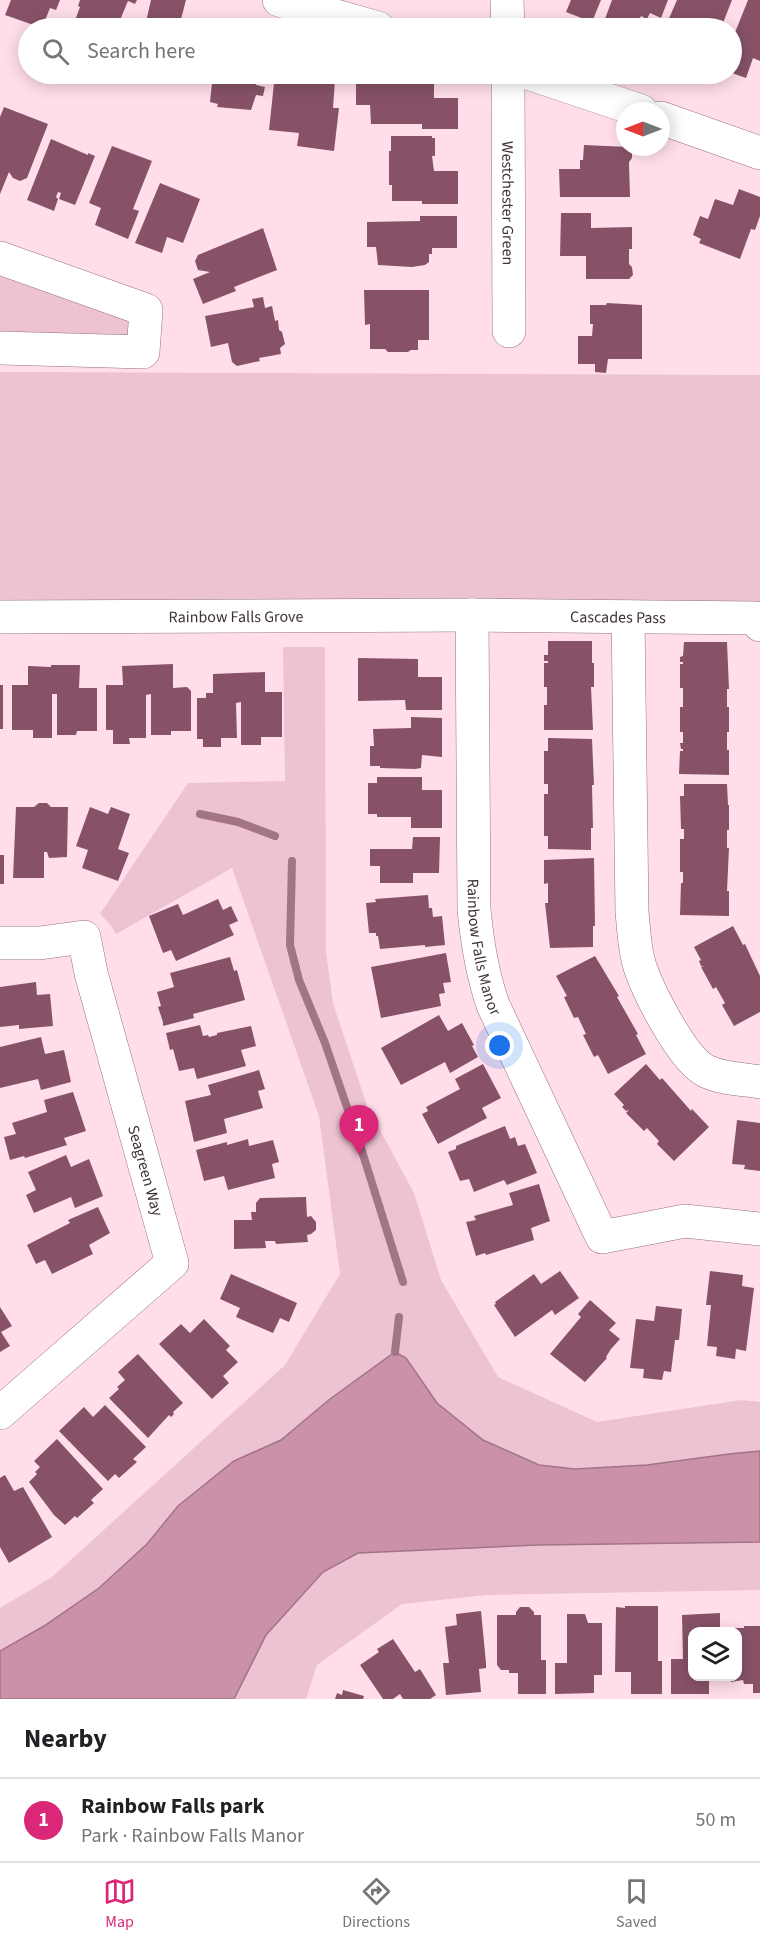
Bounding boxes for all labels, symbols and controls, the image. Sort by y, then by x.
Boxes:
search box [18,18,742,84]
icon: search [39,35,72,68]
text: Search here [87,35,195,67]
north arrow [616,102,670,156]
street label: Westchester Green [496,141,519,265]
street label: Rainbow Falls Grove [169,606,304,628]
street label: Cascades Pass [570,606,666,629]
street label: Rainbow Falls Manor [462,879,507,1020]
your location [485,1031,514,1060]
pin: 1 [340,1106,378,1155]
street label: Seagreen Way [122,1123,168,1219]
map controls [688,1627,742,1681]
button: layers [688,1627,742,1681]
text: Nearby [24,1720,107,1757]
text: Rainbow Falls park [81,1790,264,1822]
text: 1 [38,1806,49,1834]
text: 50 m [696,1806,736,1834]
text: Park · Rainbow Falls Manor [81,1822,304,1850]
tab: Map [103,1875,136,1933]
tab: Directions [342,1875,410,1933]
tab: Saved [616,1875,657,1933]

